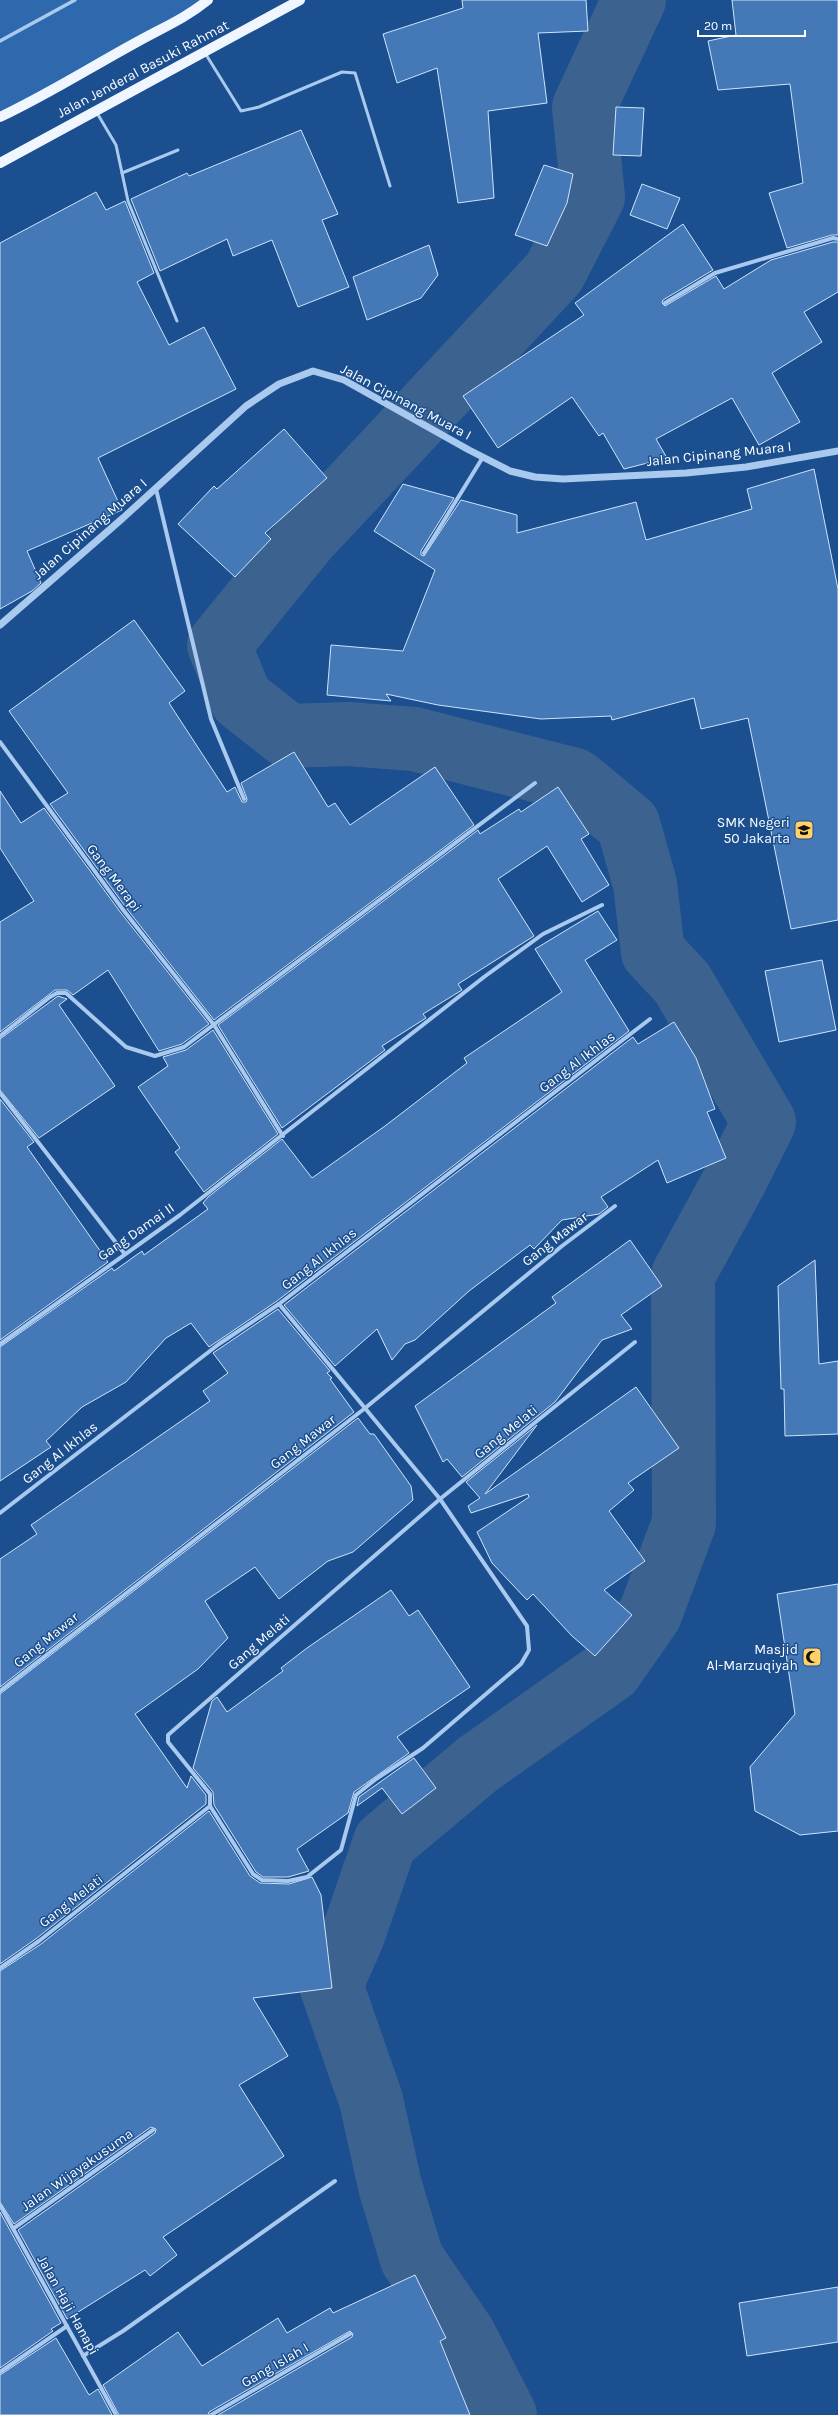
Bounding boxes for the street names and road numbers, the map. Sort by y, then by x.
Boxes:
street label: Jalan Jenderal Basuki Rahmat [54,16,232,122]
street label: Jalan Cipinang Muara I [338,360,474,444]
street label: Jalan Cipinang Muara I [646,438,792,470]
street label: Jalan Cipinang Muara I [29,475,151,583]
street label: Gang Merapi [83,841,145,915]
street label: Gang Al Ikhlas [536,1028,618,1096]
street label: Gang Damai II [94,1199,178,1265]
street label: Gang Mawar [519,1207,592,1270]
street label: Gang Al Ikhlas [278,1224,360,1294]
street label: Gang Melati [471,1401,541,1463]
street label: Gang Mawar [267,1410,340,1473]
street label: Gang Al Ikhlas [19,1418,101,1488]
street label: Gang Mawar [10,1608,83,1671]
street label: Gang Melati [225,1610,293,1674]
street label: Gang Melati [36,1871,106,1931]
street label: Jalan Wijayakusuma [18,2125,136,2215]
street label: Jalan Haji Hanapi [34,2252,102,2358]
street label: Gang Islah I [238,2339,312,2391]

